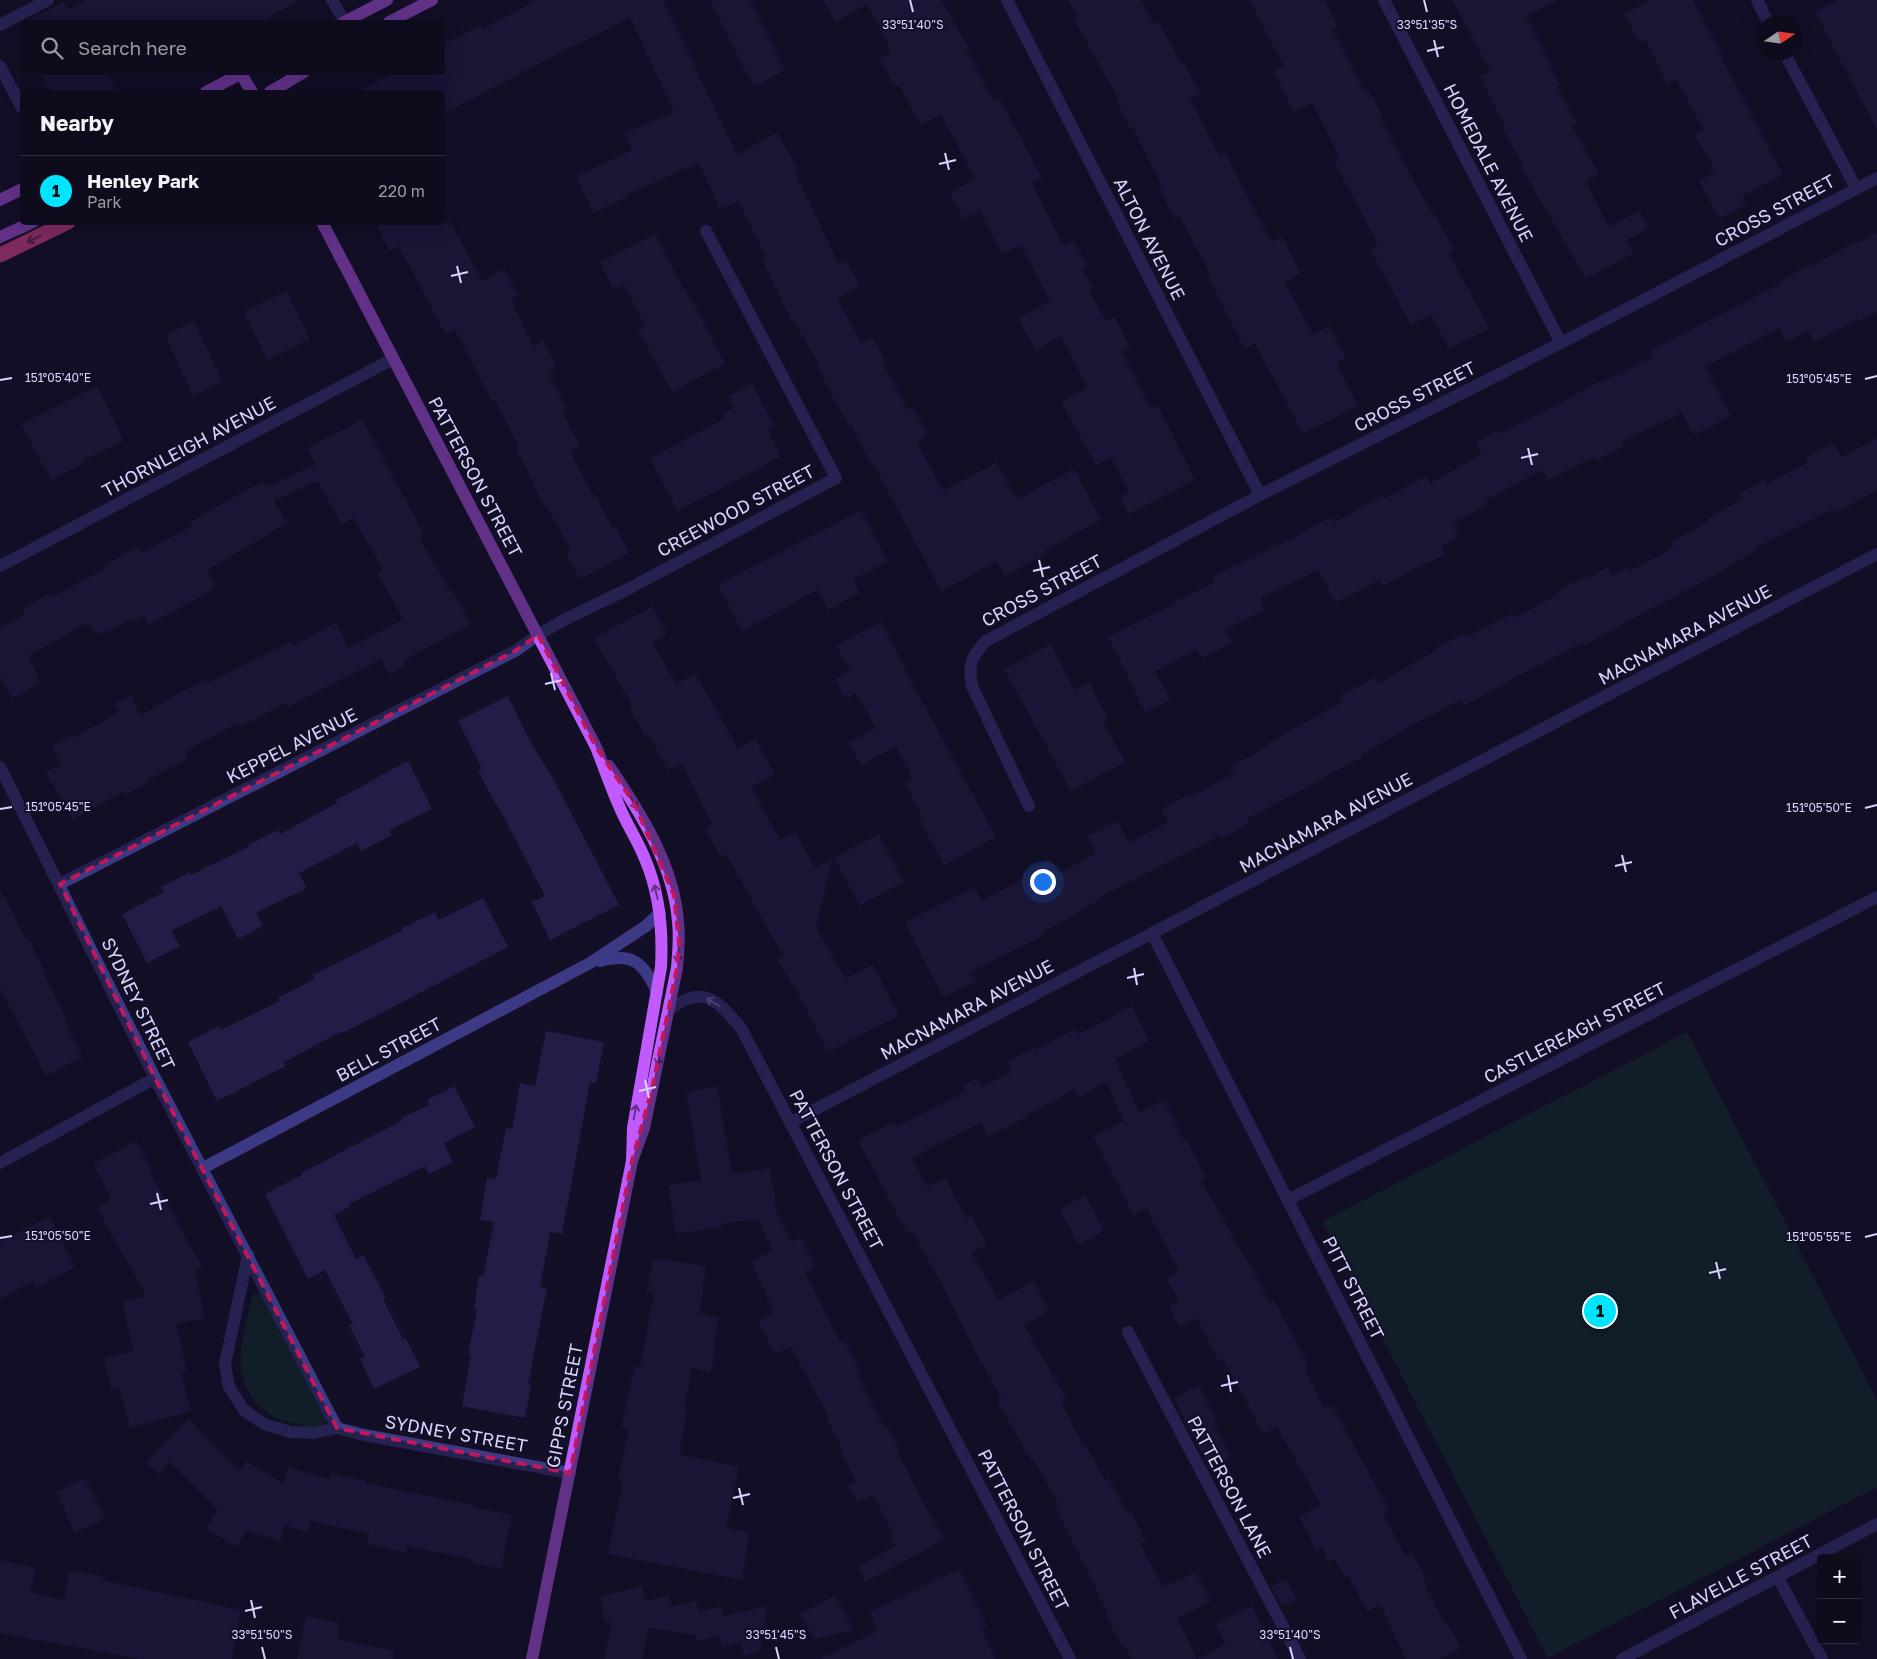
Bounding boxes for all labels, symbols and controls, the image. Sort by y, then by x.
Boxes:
north arrow [1757,15,1802,60]
text: 33°51'40"S [882,17,944,32]
text: 33°51'35"S [1397,17,1458,32]
search box [20,20,445,75]
icon: search [38,34,66,62]
text: Search here [78,36,187,59]
street label: HOMEDALE AVENUE [1439,80,1538,245]
text: Nearby [40,110,114,136]
text: Henley Park [87,169,199,192]
street label: CROSS STREET [1710,169,1839,251]
street label: ALTON AVENUE [1110,174,1190,303]
text: 1 [52,181,60,201]
text: 220 m [378,181,425,201]
text: Park [87,192,122,212]
one-way arrow [27,235,42,244]
street label: CROSS STREET [1350,356,1479,436]
text: 151°05'40"E [25,370,91,385]
text: 151°05'45"E [1786,371,1852,386]
street label: THORNLEIGH AVENUE [98,391,279,501]
street label: PATTERSON STREET [424,393,527,560]
street label: CREEWOOD STREET [653,459,818,561]
street label: CROSS STREET [977,549,1106,631]
street label: MACNAMARA AVENUE [1594,579,1775,689]
street label: KEPPEL AVENUE [222,703,361,788]
street label: MACNAMARA AVENUE [1235,767,1416,877]
one-way arrow [629,795,639,809]
text: 151°05'45"E [25,799,91,814]
text: 151°05'50"E [1786,800,1852,815]
your location [1030,869,1056,895]
one-way arrow [651,884,660,900]
street label: SYDNEY STREET [97,934,180,1073]
one-way arrow [674,947,683,963]
street label: MACNAMARA AVENUE [876,954,1057,1064]
street label: CASTLEREAGH STREET [1480,977,1669,1088]
one-way arrow [707,997,721,1007]
street label: BELL STREET [332,1012,445,1086]
one-way arrow [654,1049,663,1065]
street label: PATTERSON STREET [785,1086,888,1253]
one-way arrow [631,1105,641,1121]
text: 151°05'50"E [25,1228,91,1243]
text: 151°05'55"E [1786,1229,1852,1244]
street label: PITT STREET [1318,1232,1389,1343]
pin: 1 [1584,1292,1616,1330]
street label: GIPPS STREET [541,1342,587,1470]
street label: SYDNEY STREET [383,1410,529,1456]
street label: PATTERSON LANE [1183,1412,1277,1561]
street label: PATTERSON STREET [974,1445,1074,1614]
street label: FLAVELLE STREET [1665,1529,1816,1623]
map controls [1817,1554,1862,1644]
button: + [1817,1554,1862,1599]
button: − [1817,1599,1862,1644]
text: 33°51'50"S [232,1627,293,1642]
text: 33°51'45"S [746,1627,807,1642]
text: 33°51'40"S [1259,1627,1321,1642]

